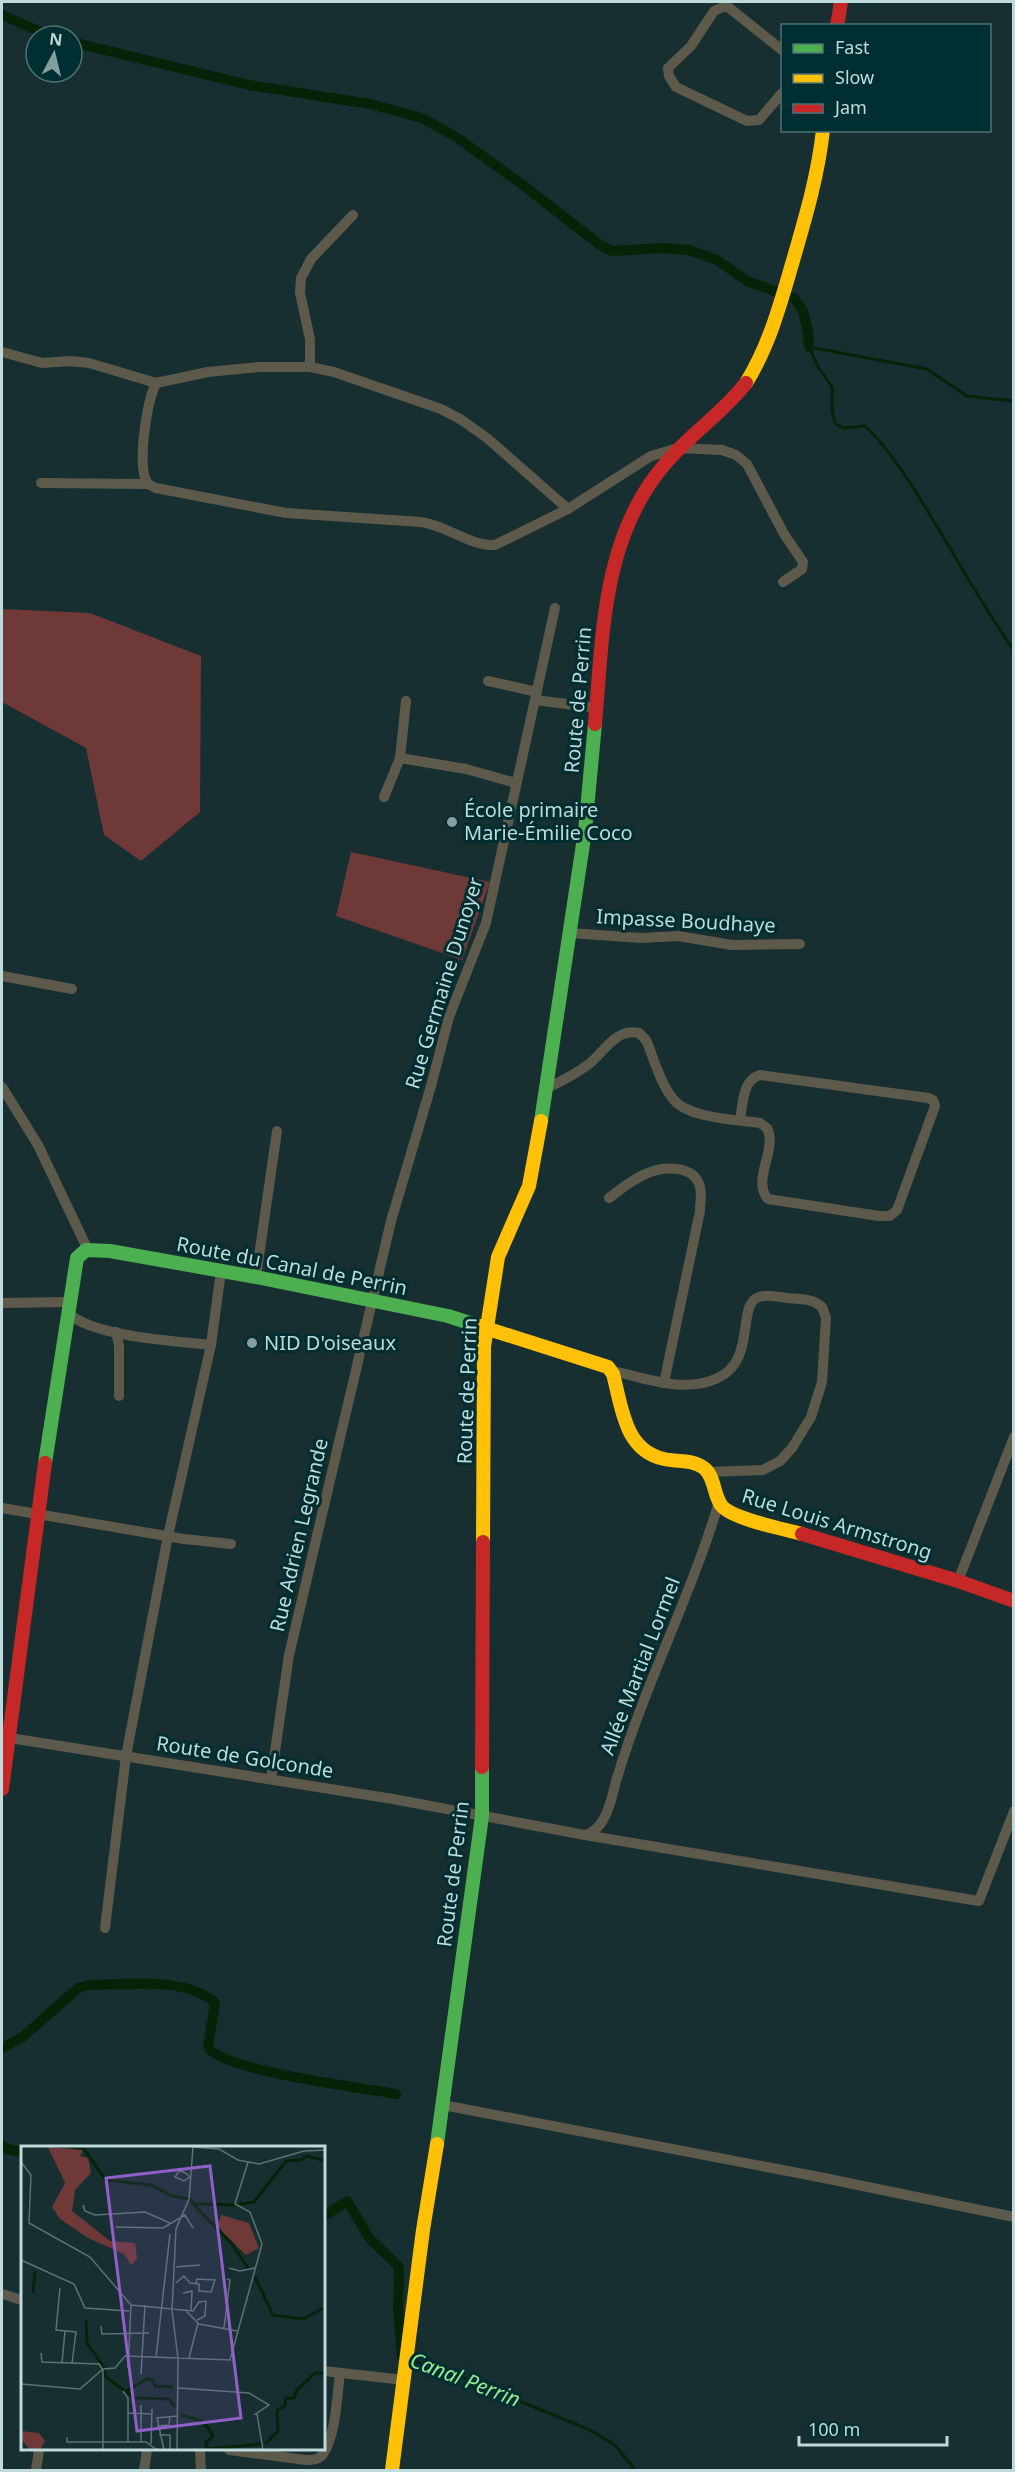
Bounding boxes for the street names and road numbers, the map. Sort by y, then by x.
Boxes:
street label: Route de Perrin [558,626,597,774]
street label: Rue Germaine Dunoyer [398,874,489,1092]
street label: Impasse Boudhaye [596,902,776,939]
street label: Route du Canal de Perrin [174,1230,410,1301]
street label: Route de Perrin [450,1317,483,1465]
street label: Rue Adrien Legrande [263,1436,334,1634]
street label: Rue Louis Armstrong [739,1482,935,1565]
street label: Allée Martial Lormel [593,1573,686,1759]
street label: Route de Golconde [155,1729,336,1784]
street label: Route de Perrin [430,1799,475,1948]

